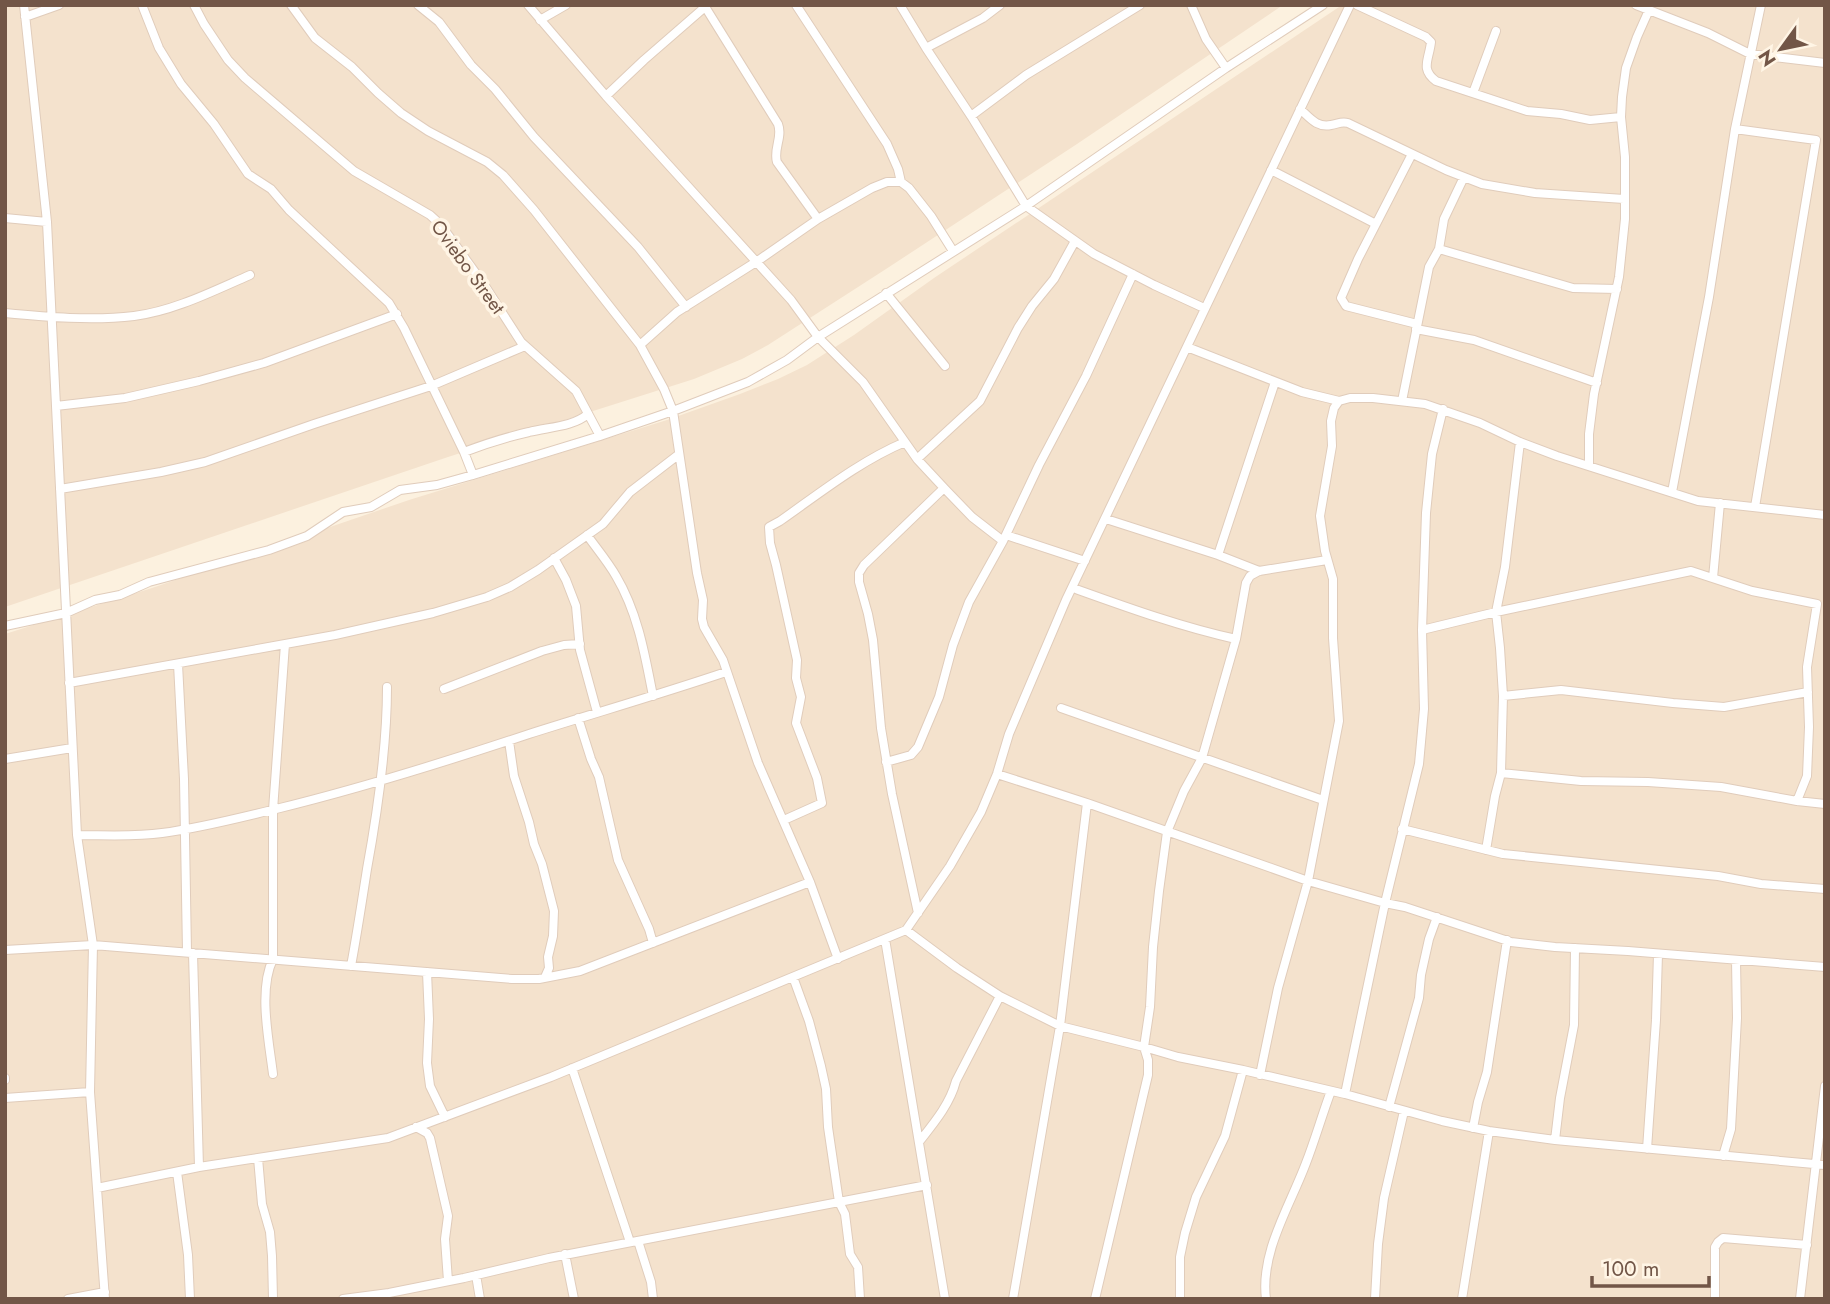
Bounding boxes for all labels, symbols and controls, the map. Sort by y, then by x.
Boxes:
north arrow [1746,14,1816,84]
text: N [1752,44,1783,72]
street label: Oviebo Street [425,214,512,320]
scale bar [1592,1244,1709,1288]
text: 100 m [1602,1254,1659,1284]

